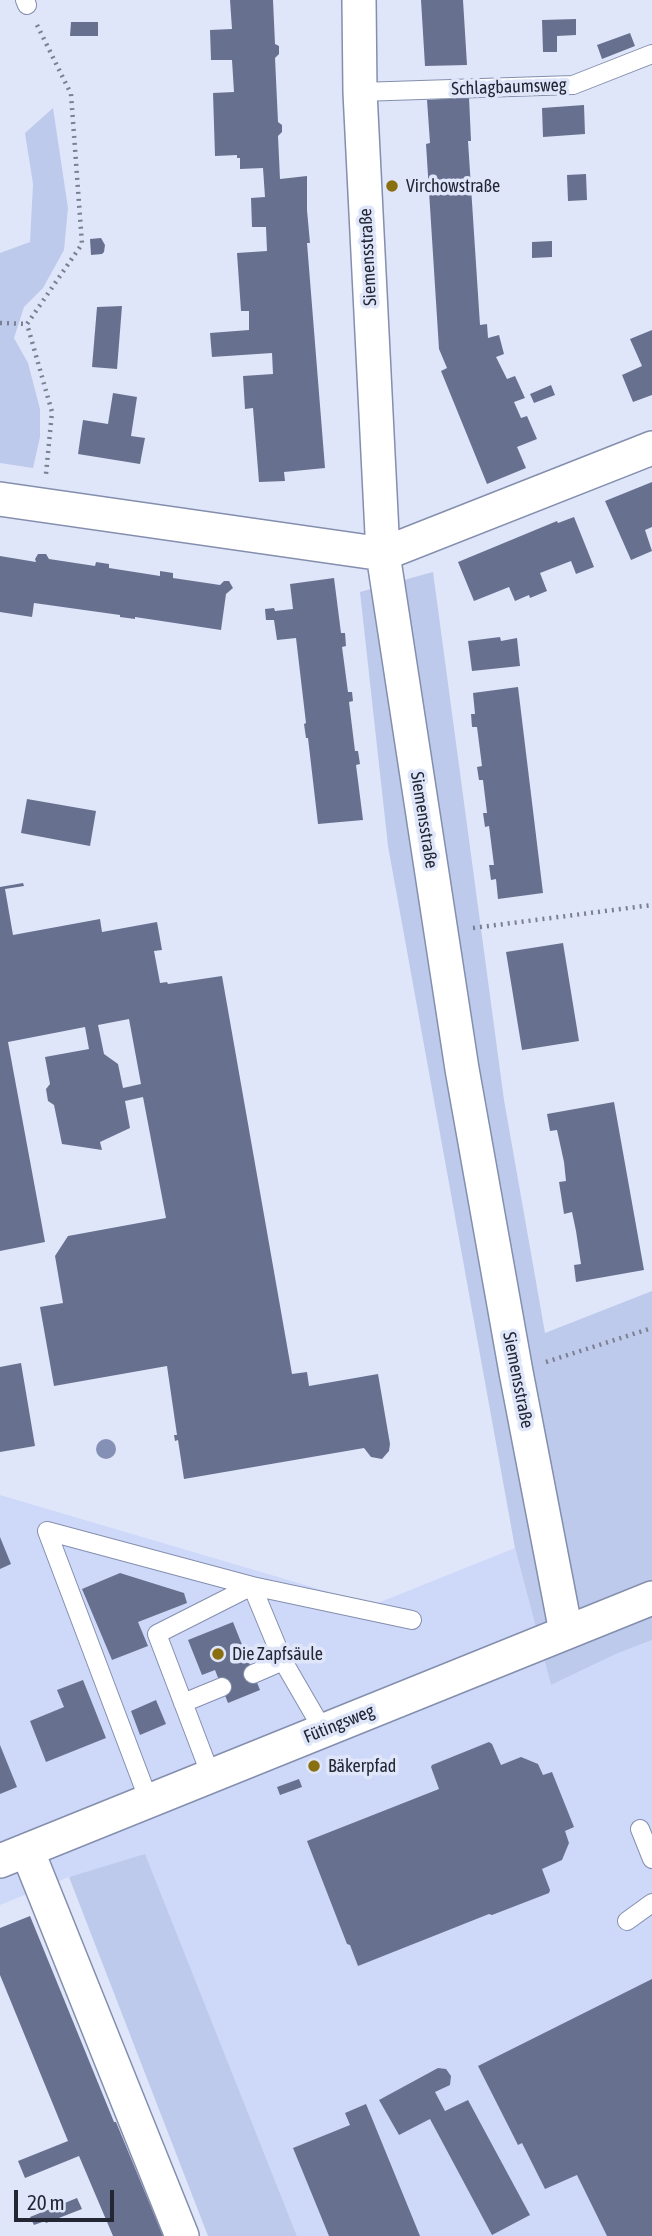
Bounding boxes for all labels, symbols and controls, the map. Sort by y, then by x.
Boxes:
street label: Schlagbaumsweg [451,74,567,100]
place label: Virchowstraße [406,175,500,197]
marker: Virchowstraße [384,178,400,194]
street label: Siemensstraße [355,208,381,306]
street label: Siemensstraße [406,770,442,870]
street label: Siemensstraße [498,1330,538,1430]
place label: Die Zapfsäule [232,1643,323,1665]
marker: Die Zapfsäule [210,1646,226,1662]
street label: Fütingsweg [300,1700,378,1748]
place label: Bäkerpfad [328,1755,396,1777]
marker: Bäkerpfad [306,1758,322,1774]
scale bar [18,2176,117,2220]
text: 20 m [27,2190,65,2214]

